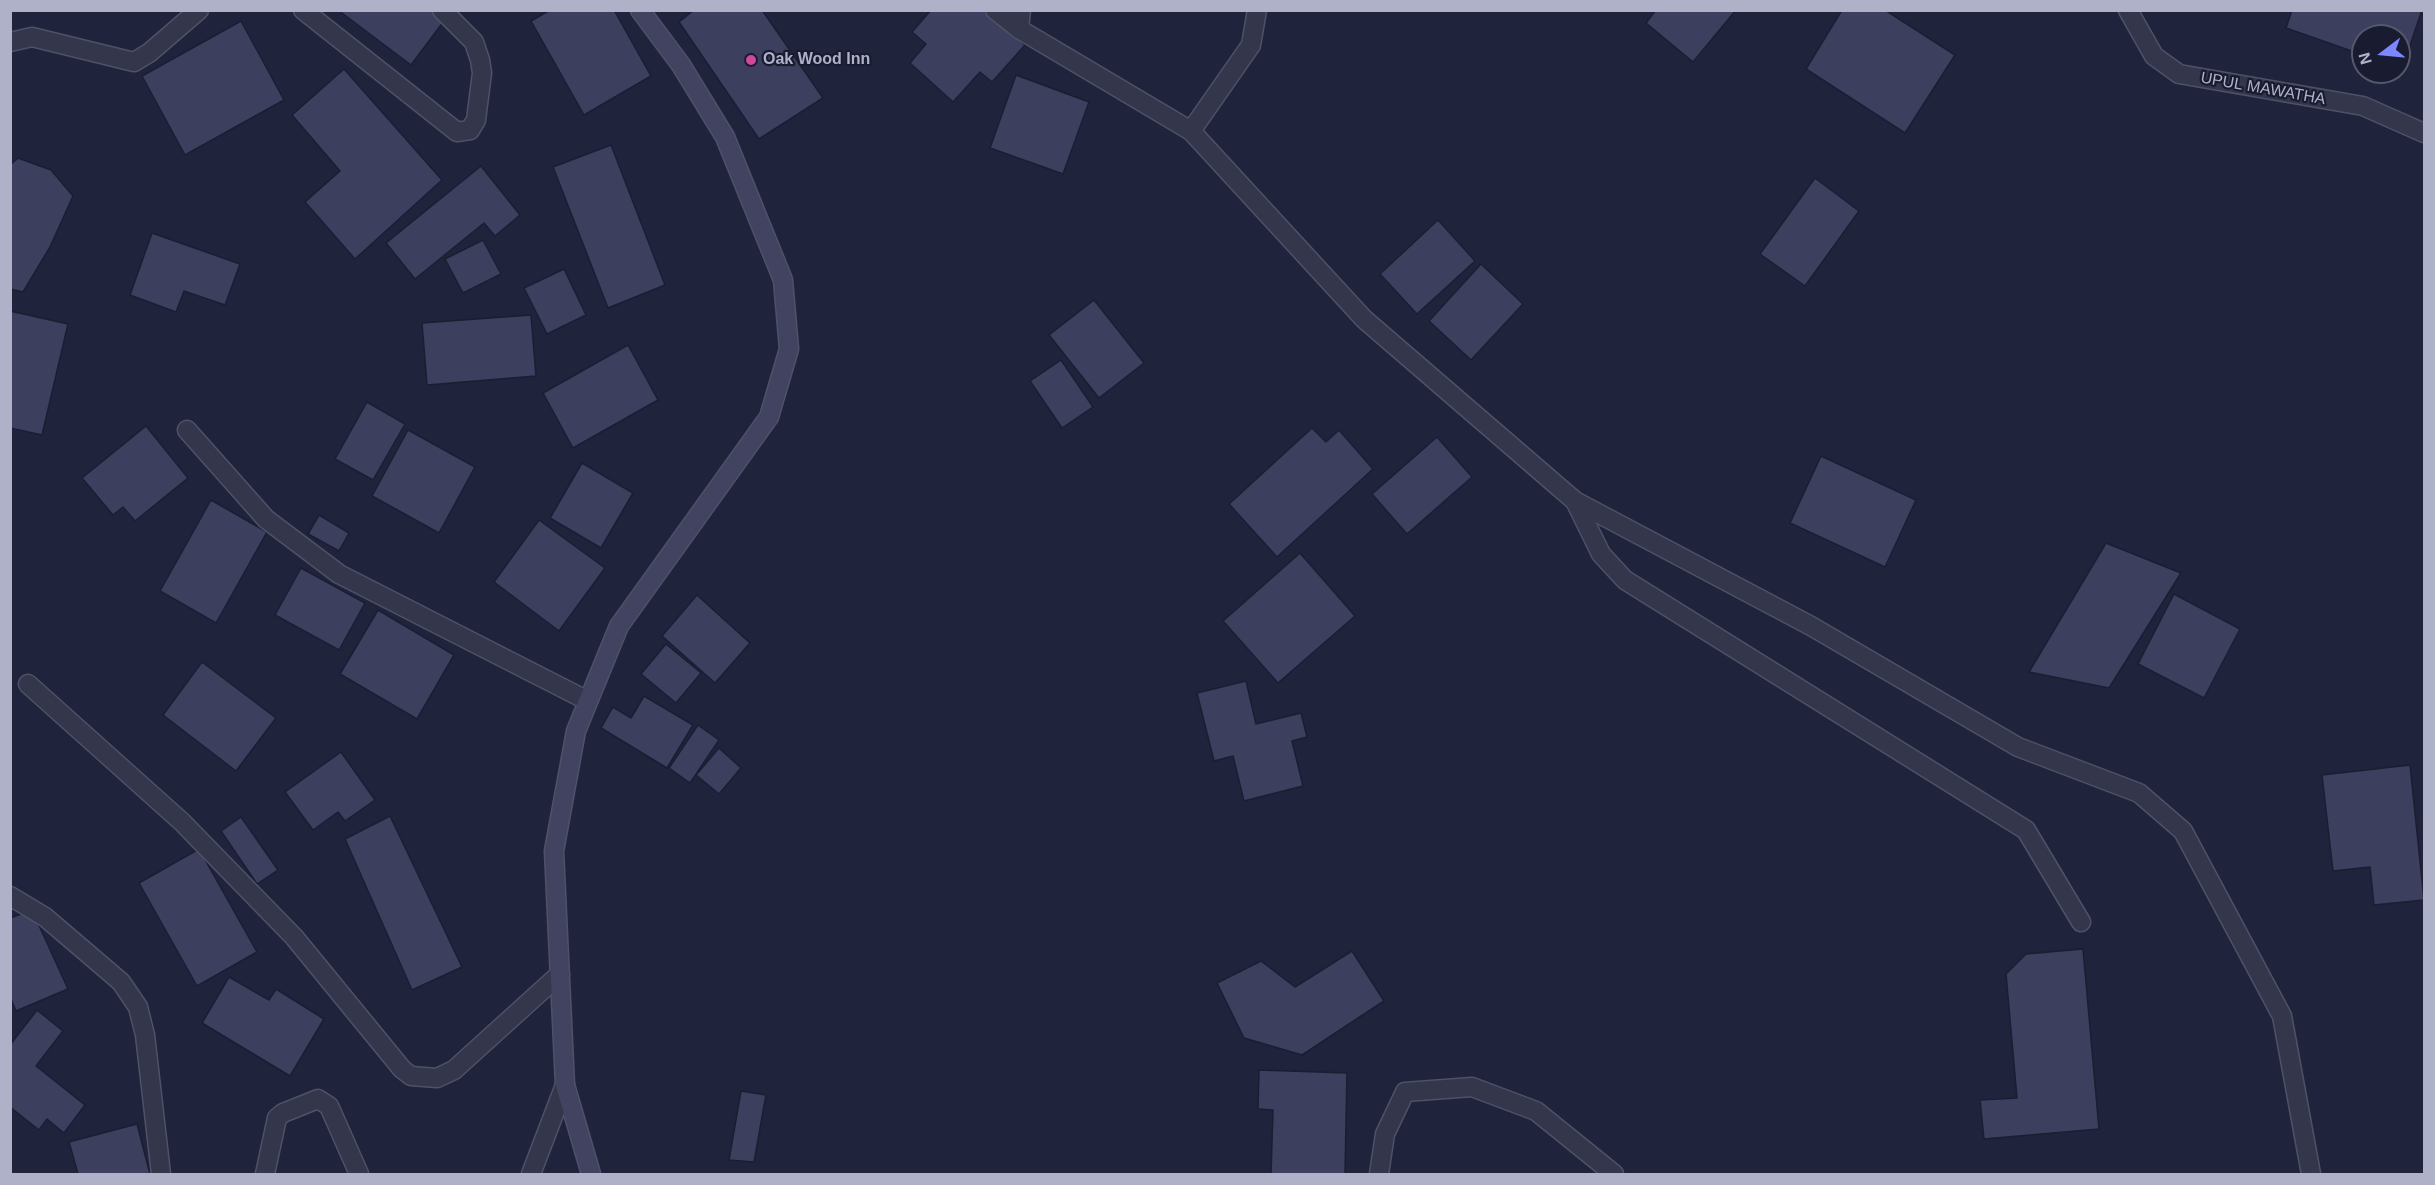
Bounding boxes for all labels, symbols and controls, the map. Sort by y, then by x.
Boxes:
north arrow [2351,24,2411,84]
place label: Oak Wood Inn [763,50,870,70]
text: N [2355,51,2375,66]
marker: Oak Wood Inn [744,53,758,67]
street label: UPUL MAWATHA [2199,69,2327,109]

